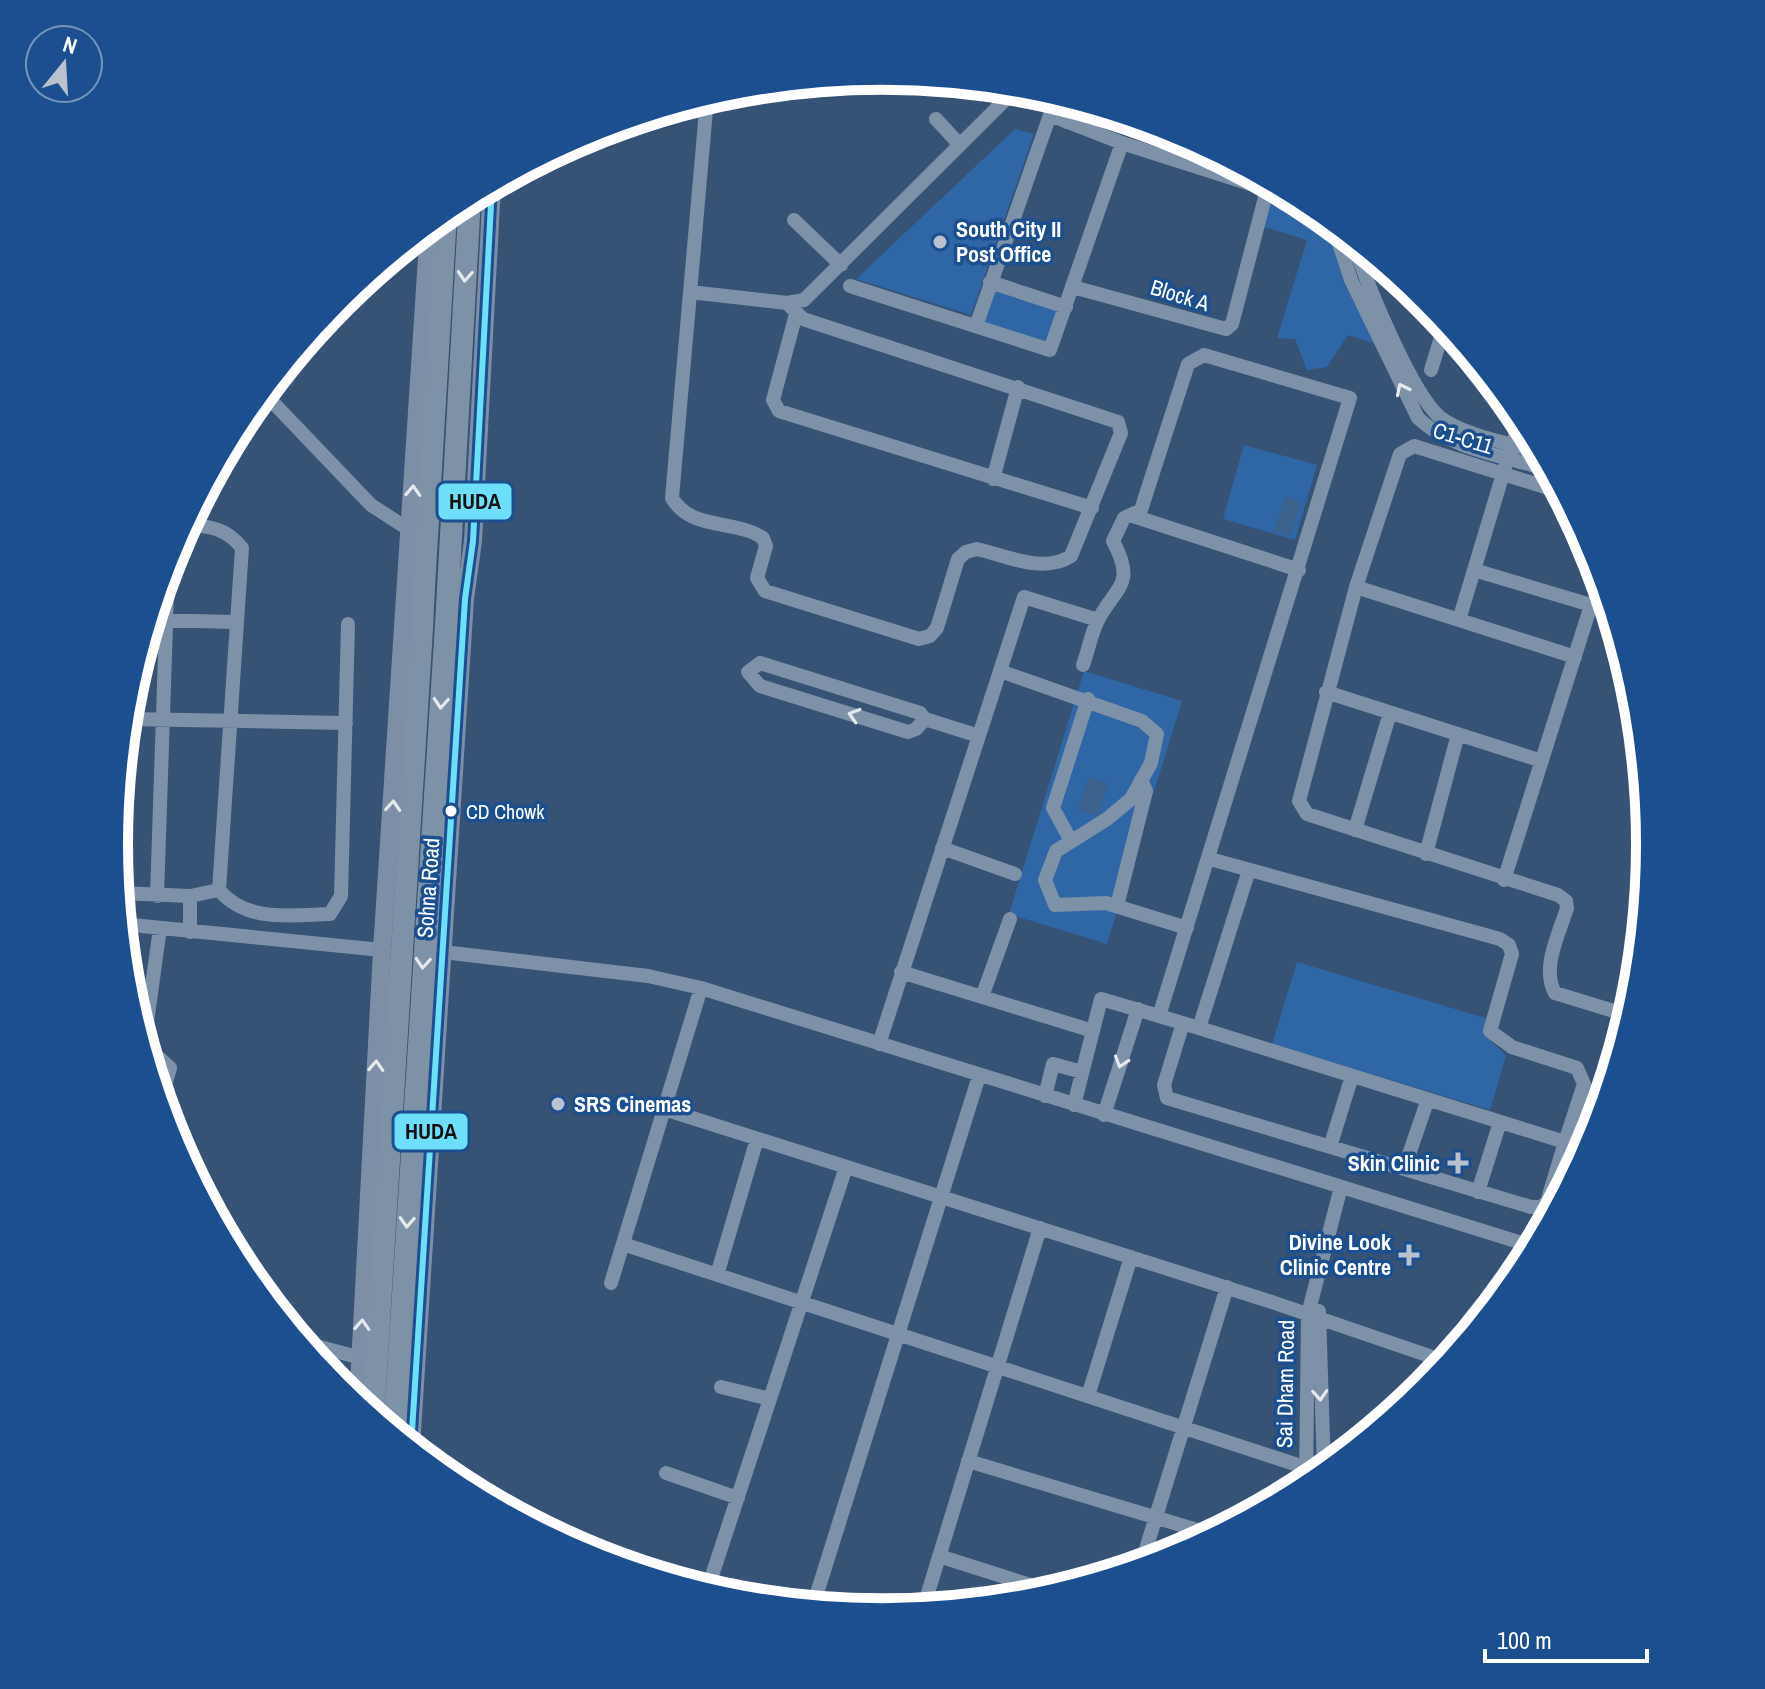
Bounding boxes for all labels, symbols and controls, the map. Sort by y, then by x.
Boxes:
north arrow [24,24,104,104]
text: N [59,29,81,61]
place label: South City II Post Office [956,214,1061,269]
marker: South City II Post Office [931,233,949,251]
one-way arrow [457,270,474,283]
street label: Block A [1147,272,1214,318]
one-way arrow [1396,383,1412,398]
street label: C1-C11 [1430,415,1496,461]
line badge: HUDA [437,482,513,521]
one-way arrow [405,484,422,497]
text: HUDA [449,486,501,516]
one-way arrow [433,697,450,710]
one-way arrow [848,708,862,724]
place label: CD Chowk [466,798,545,825]
one-way arrow [384,799,401,812]
marker: CD Chowk [443,803,459,819]
street label: Sohna Road [410,837,446,939]
one-way arrow [415,957,432,970]
one-way arrow [1114,1054,1130,1068]
one-way arrow [367,1059,384,1072]
place label: SRS Cinemas [574,1089,691,1119]
marker: SRS Cinemas [549,1095,567,1113]
line badge: HUDA [393,1112,469,1151]
text: HUDA [405,1116,457,1146]
place label: Skin Clinic [1348,1148,1440,1178]
marker: Skin Clinic [1447,1152,1469,1174]
one-way arrow [399,1216,416,1229]
place label: Divine Look Clinic Centre [1280,1227,1392,1282]
marker: Divine Look Clinic Centre [1398,1244,1420,1266]
one-way arrow [353,1318,370,1331]
street label: Sai Dham Road [1269,1320,1301,1448]
one-way arrow [1312,1389,1329,1402]
scale bar [1485,1613,1647,1663]
text: 100 m [1497,1624,1552,1656]

